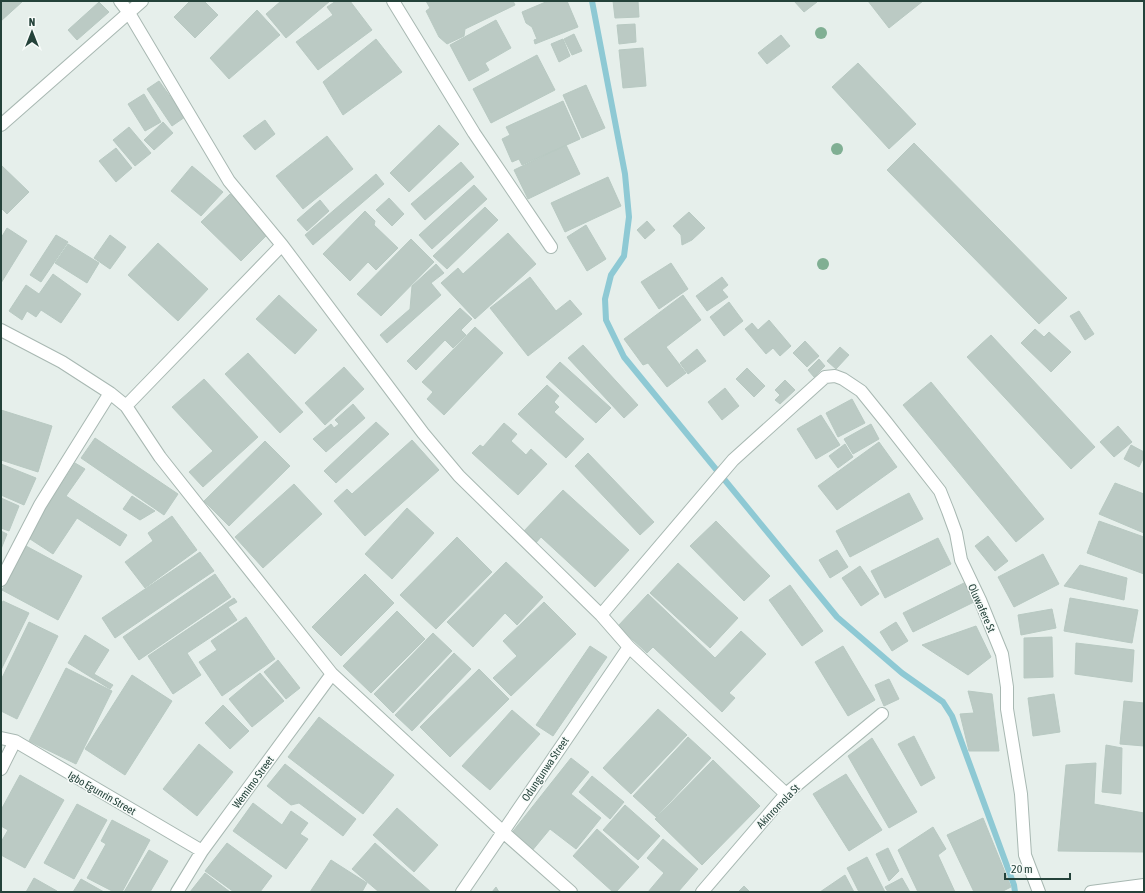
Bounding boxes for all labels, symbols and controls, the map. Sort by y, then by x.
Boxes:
north arrow [12,12,52,52]
text: N [29,16,35,28]
street label: Oluwafere St [966,582,998,634]
street label: Odungunwa Street [519,735,571,803]
street label: Wemimo Street [230,753,276,811]
street label: Igbo Egunrin Street [66,769,138,817]
street label: Akinromola St [754,781,802,831]
scale bar [1005,855,1070,881]
text: 20 m [1011,862,1033,876]

